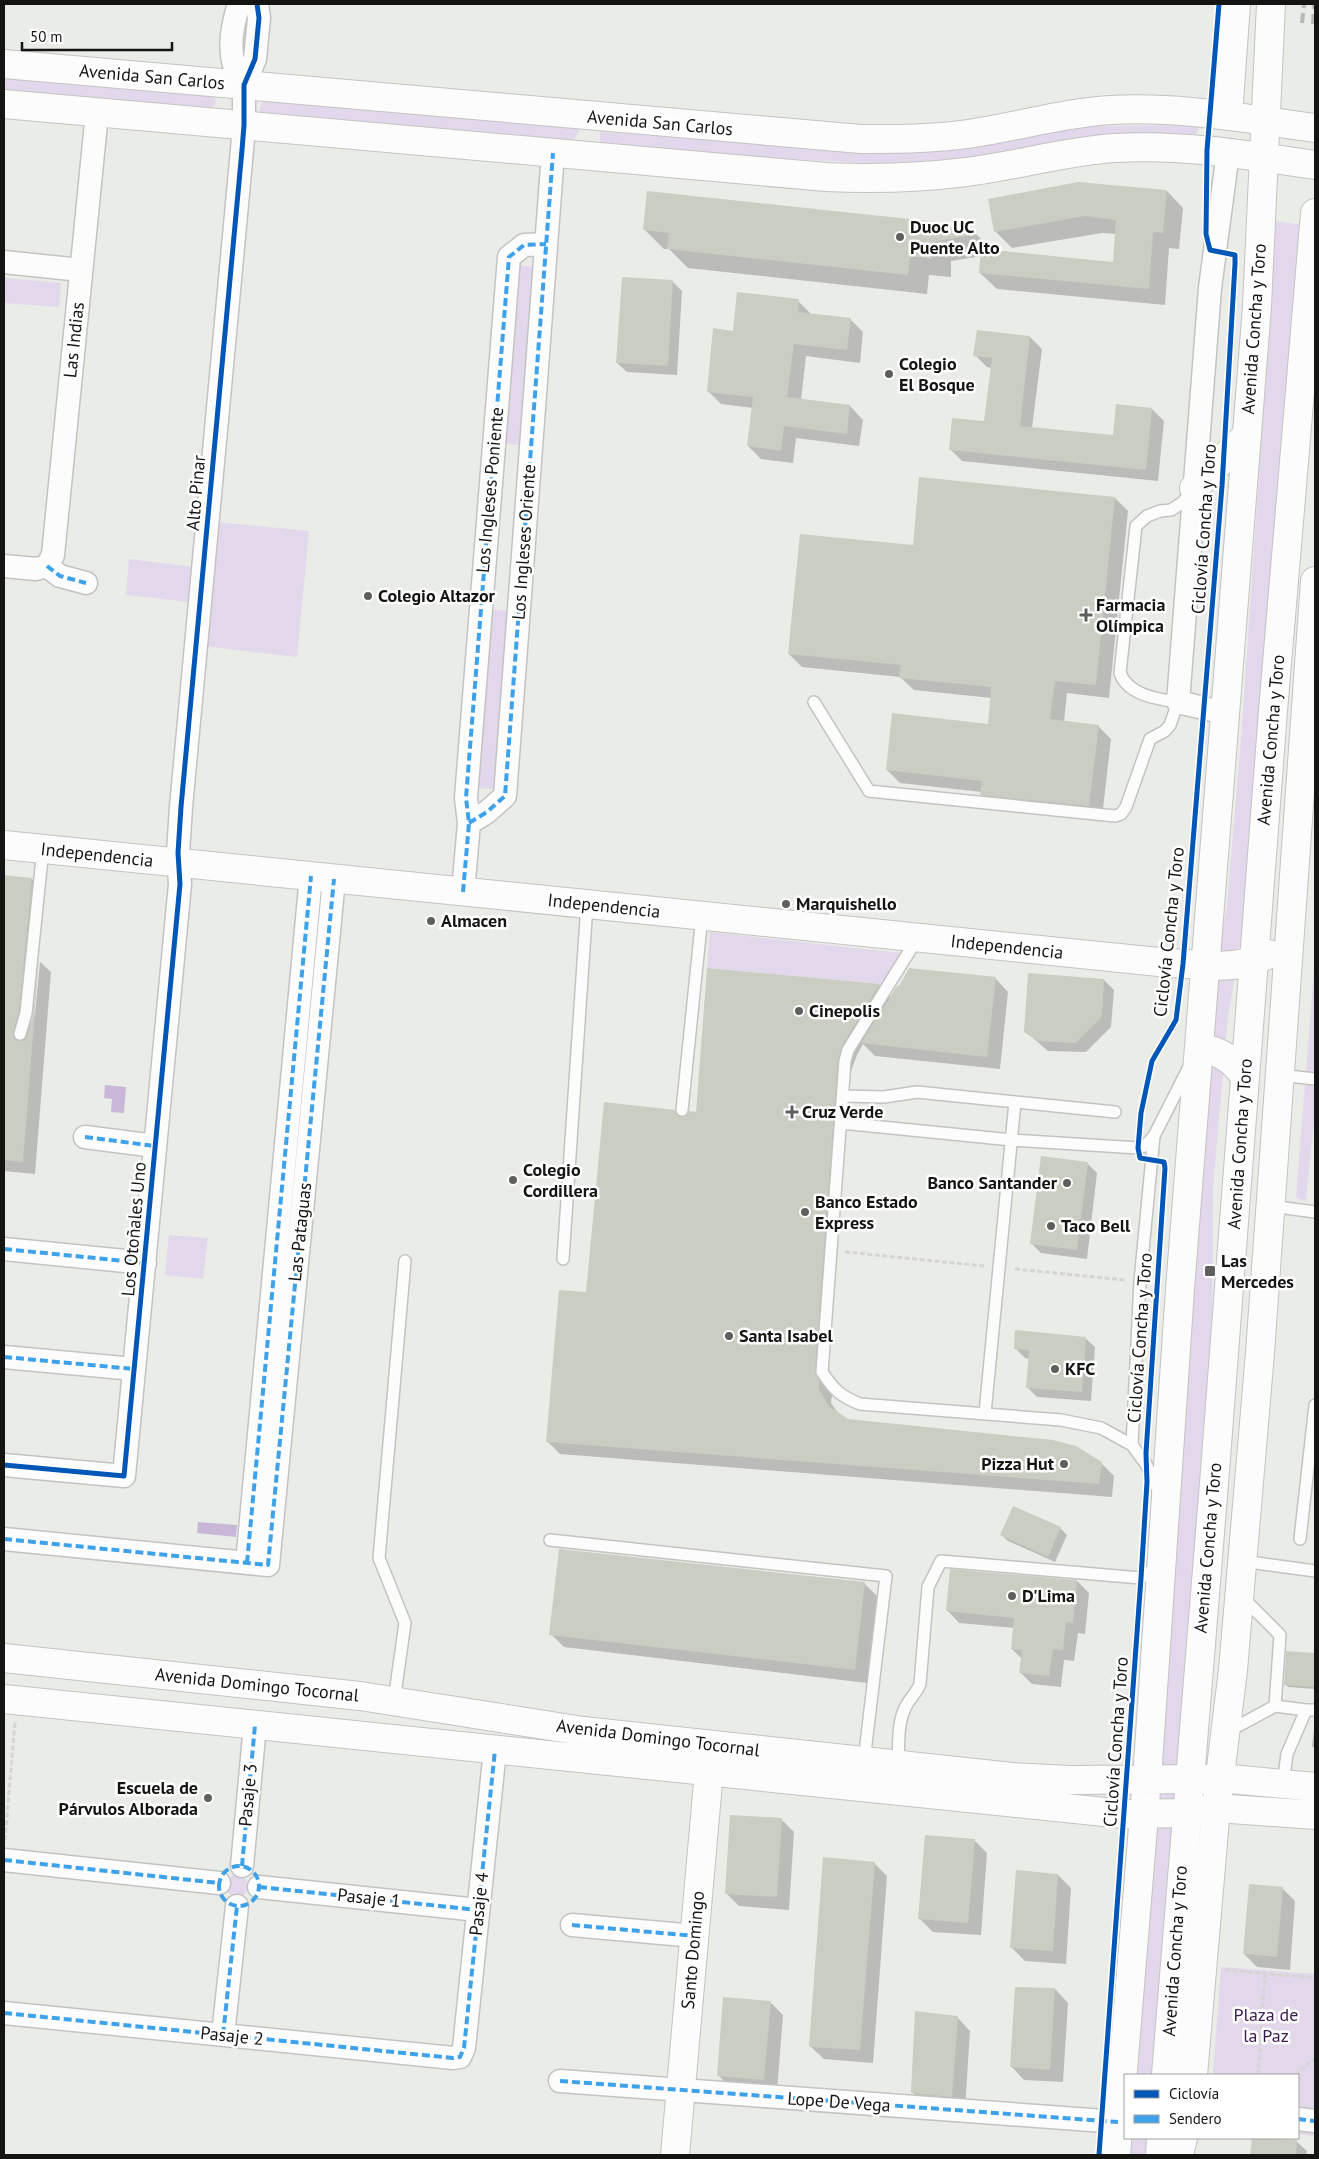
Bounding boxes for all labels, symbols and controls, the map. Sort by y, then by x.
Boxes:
scale bar [22,20,172,52]
text: 50 m [30,27,63,46]
street label: Avenida San Carlos [78,59,226,94]
street label: Avenida San Carlos [586,105,734,140]
place label: Duoc UC Puente Alto [910,215,1000,259]
marker: Duoc UC Puente Alto [894,231,906,243]
street label: Avenida Concha y Toro [1236,243,1271,415]
street label: Las Indias [58,301,89,379]
place label: Colegio El Bosque [899,352,975,396]
marker: Colegio El Bosque [883,368,895,380]
street label: Los Ingleses Poniente [471,406,508,574]
street label: Ciclovía Concha y Toro [1186,443,1221,615]
street label: Alto Pinar [181,454,210,532]
street label: Los Ingleses Oriente [507,463,540,620]
place label: Colegio Altazor [378,584,496,607]
marker: Colegio Altazor [362,590,374,602]
place label: Farmacia Olímpica [1096,593,1165,637]
marker: Farmacia Olímpica [1080,609,1092,621]
street label: Avenida Concha y Toro [1252,654,1289,826]
street label: Independencia [40,837,155,872]
street label: Ciclovía Concha y Toro [1148,846,1189,1018]
street label: Independencia [547,888,662,923]
place label: Marquishello [796,892,897,915]
marker: Marquishello [780,898,792,910]
place label: Almacen [441,909,507,932]
marker: Almacen [425,915,437,927]
street label: Independencia [950,929,1065,964]
place label: Cinepolis [809,999,880,1022]
marker: Cinepolis [793,1005,805,1017]
street label: Avenida Concha y Toro [1222,1058,1257,1230]
place label: Cruz Verde [802,1100,883,1123]
marker: Cruz Verde [786,1106,798,1118]
place label: Colegio Cordillera [523,1158,598,1202]
street label: Los Otoñales Uno [116,1161,151,1297]
place label: Banco Santander [927,1171,1058,1194]
marker: Colegio Cordillera [507,1174,519,1186]
marker: Banco Santander [1061,1177,1073,1189]
street label: Las Pataguas [283,1181,316,1283]
place label: Banco Estado Express [815,1190,918,1234]
marker: Banco Estado Express [799,1206,811,1218]
place label: Taco Bell [1061,1214,1131,1237]
marker: Taco Bell [1045,1220,1057,1232]
place label: Las Mercedes [1221,1249,1294,1293]
street label: Ciclovía Concha y Toro [1122,1252,1157,1424]
marker: Las Mercedes [1203,1264,1217,1278]
place label: Santa Isabel [739,1324,833,1347]
marker: Santa Isabel [723,1330,735,1342]
place label: KFC [1065,1357,1095,1380]
marker: KFC [1049,1363,1061,1375]
place label: Pizza Hut [981,1452,1055,1475]
marker: Pizza Hut [1058,1458,1070,1470]
street label: Avenida Concha y Toro [1189,1462,1226,1634]
place label: D'Lima [1022,1584,1075,1607]
marker: D'Lima [1006,1590,1018,1602]
street label: Ciclovía Concha y Toro [1098,1656,1133,1828]
street label: Avenida Domingo Tocornal [154,1662,361,1707]
street label: Avenida Domingo Tocornal [555,1714,762,1761]
street label: Pasaje 3 [233,1762,262,1828]
place label: Escuela de Párvulos Alborada [59,1776,198,1820]
marker: Escuela de Párvulos Alborada [202,1792,214,1804]
street label: Avenida Concha y Toro [1157,1865,1192,2037]
street label: Pasaje 4 [464,1871,493,1937]
street label: Pasaje 1 [336,1883,402,1912]
street label: Santo Domingo [676,1890,709,2010]
park label: Plaza de la Paz [1234,2003,1298,2047]
street label: Pasaje 2 [199,2021,265,2050]
legend [1124,2074,1299,2139]
text: Ciclovía [1169,2084,1219,2103]
street label: Lope De Vega [787,2086,891,2117]
text: Sendero [1169,2109,1222,2128]

